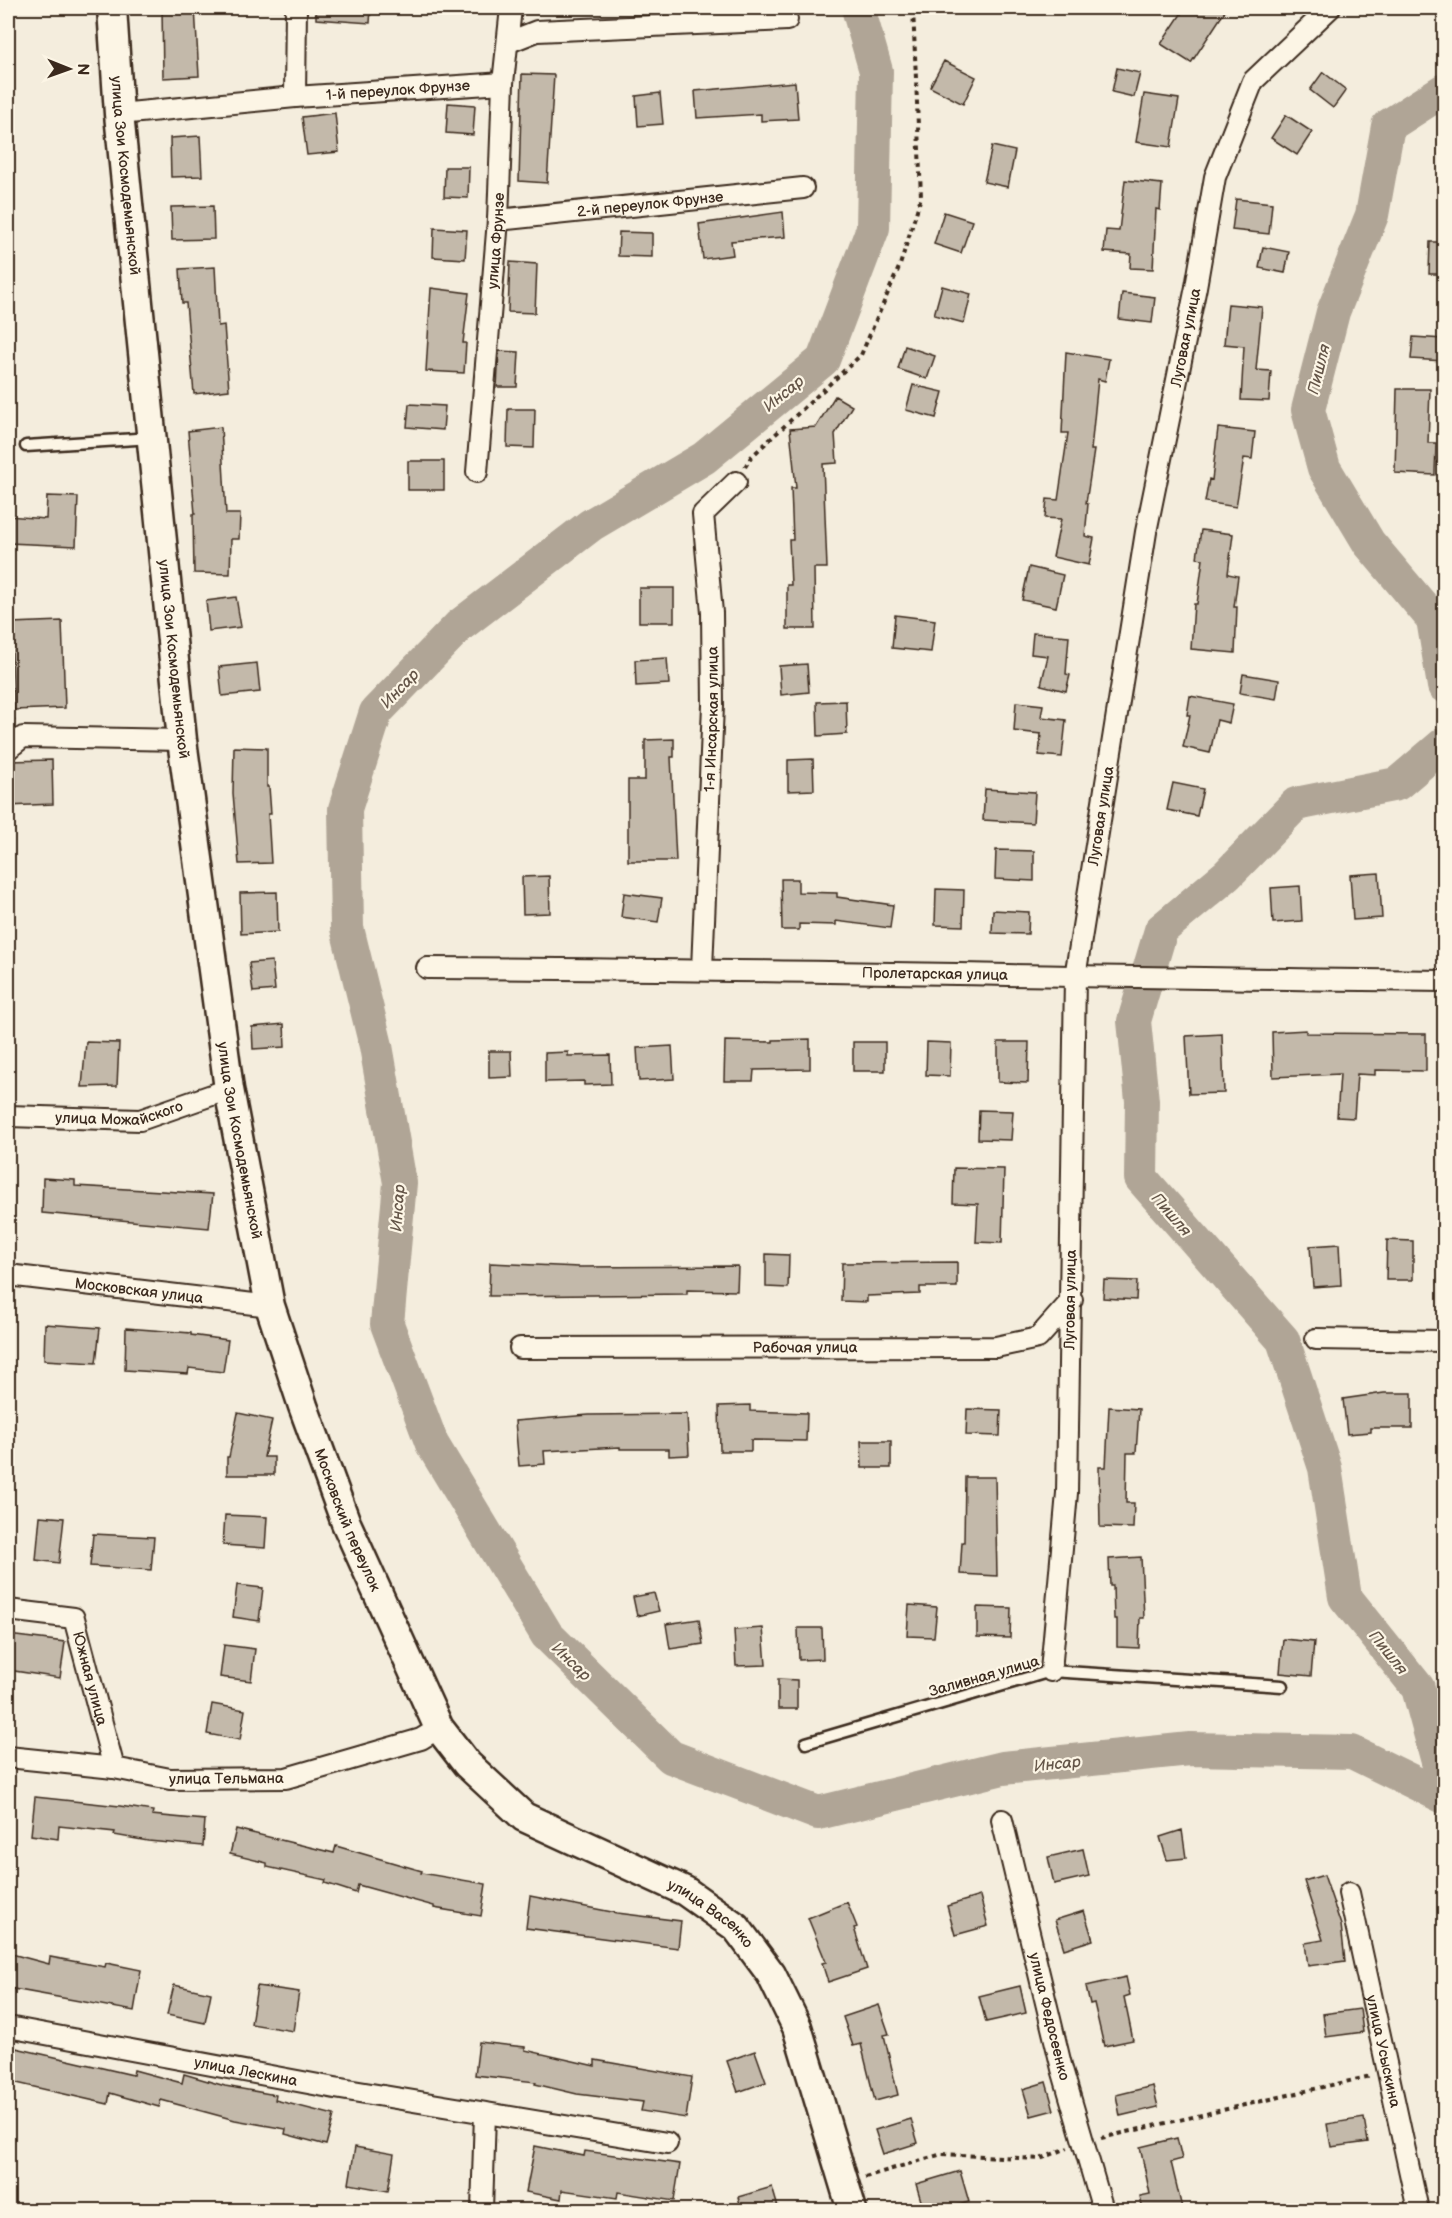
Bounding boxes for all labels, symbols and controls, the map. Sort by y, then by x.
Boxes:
north arrow [39,39,99,99]
text: N [73,63,92,75]
street label: улица Зои Космодемьянской [106,75,144,276]
street label: 1-й переулок Фрунзе [325,76,471,105]
street label: 2-й переулок Фрунзе [576,187,724,222]
street label: улица Фрунзе [483,192,509,290]
street label: Луговая улица [1167,286,1206,390]
water label: Пишля [1304,342,1335,397]
water label: Инсар [760,372,808,416]
street label: улица Зои Космодемьянской [154,559,193,760]
street label: 1-я Инсарская улица [700,646,723,793]
water label: Инсар [377,665,423,713]
street label: Луговая улица [1084,765,1119,868]
street label: Пролетарская улица [862,964,1008,985]
street label: улица Зои Космодемьянской [213,1041,266,1241]
street label: улица Можайского [55,1097,186,1130]
water label: Инсар [387,1184,410,1232]
water label: Пишля [1147,1189,1195,1241]
street label: Луговая улица [1060,1249,1081,1351]
street label: Московская улица [74,1274,204,1308]
street label: Рабочая улица [752,1338,858,1358]
street label: Московский переулок [309,1446,385,1595]
water label: Пишля [1364,1627,1411,1679]
street label: Южная улица [68,1629,111,1728]
water label: Инсар [547,1639,595,1685]
street label: Заливная улица [927,1652,1041,1701]
water label: Инсар [1033,1753,1082,1776]
street label: улица Тельмана [169,1769,284,1789]
street label: улица Васенко [664,1875,757,1952]
street label: улица Федосеенко [1024,1951,1074,2083]
street label: улица Усыскина [1361,1993,1404,2110]
street label: улица Лескина [193,2053,299,2091]

